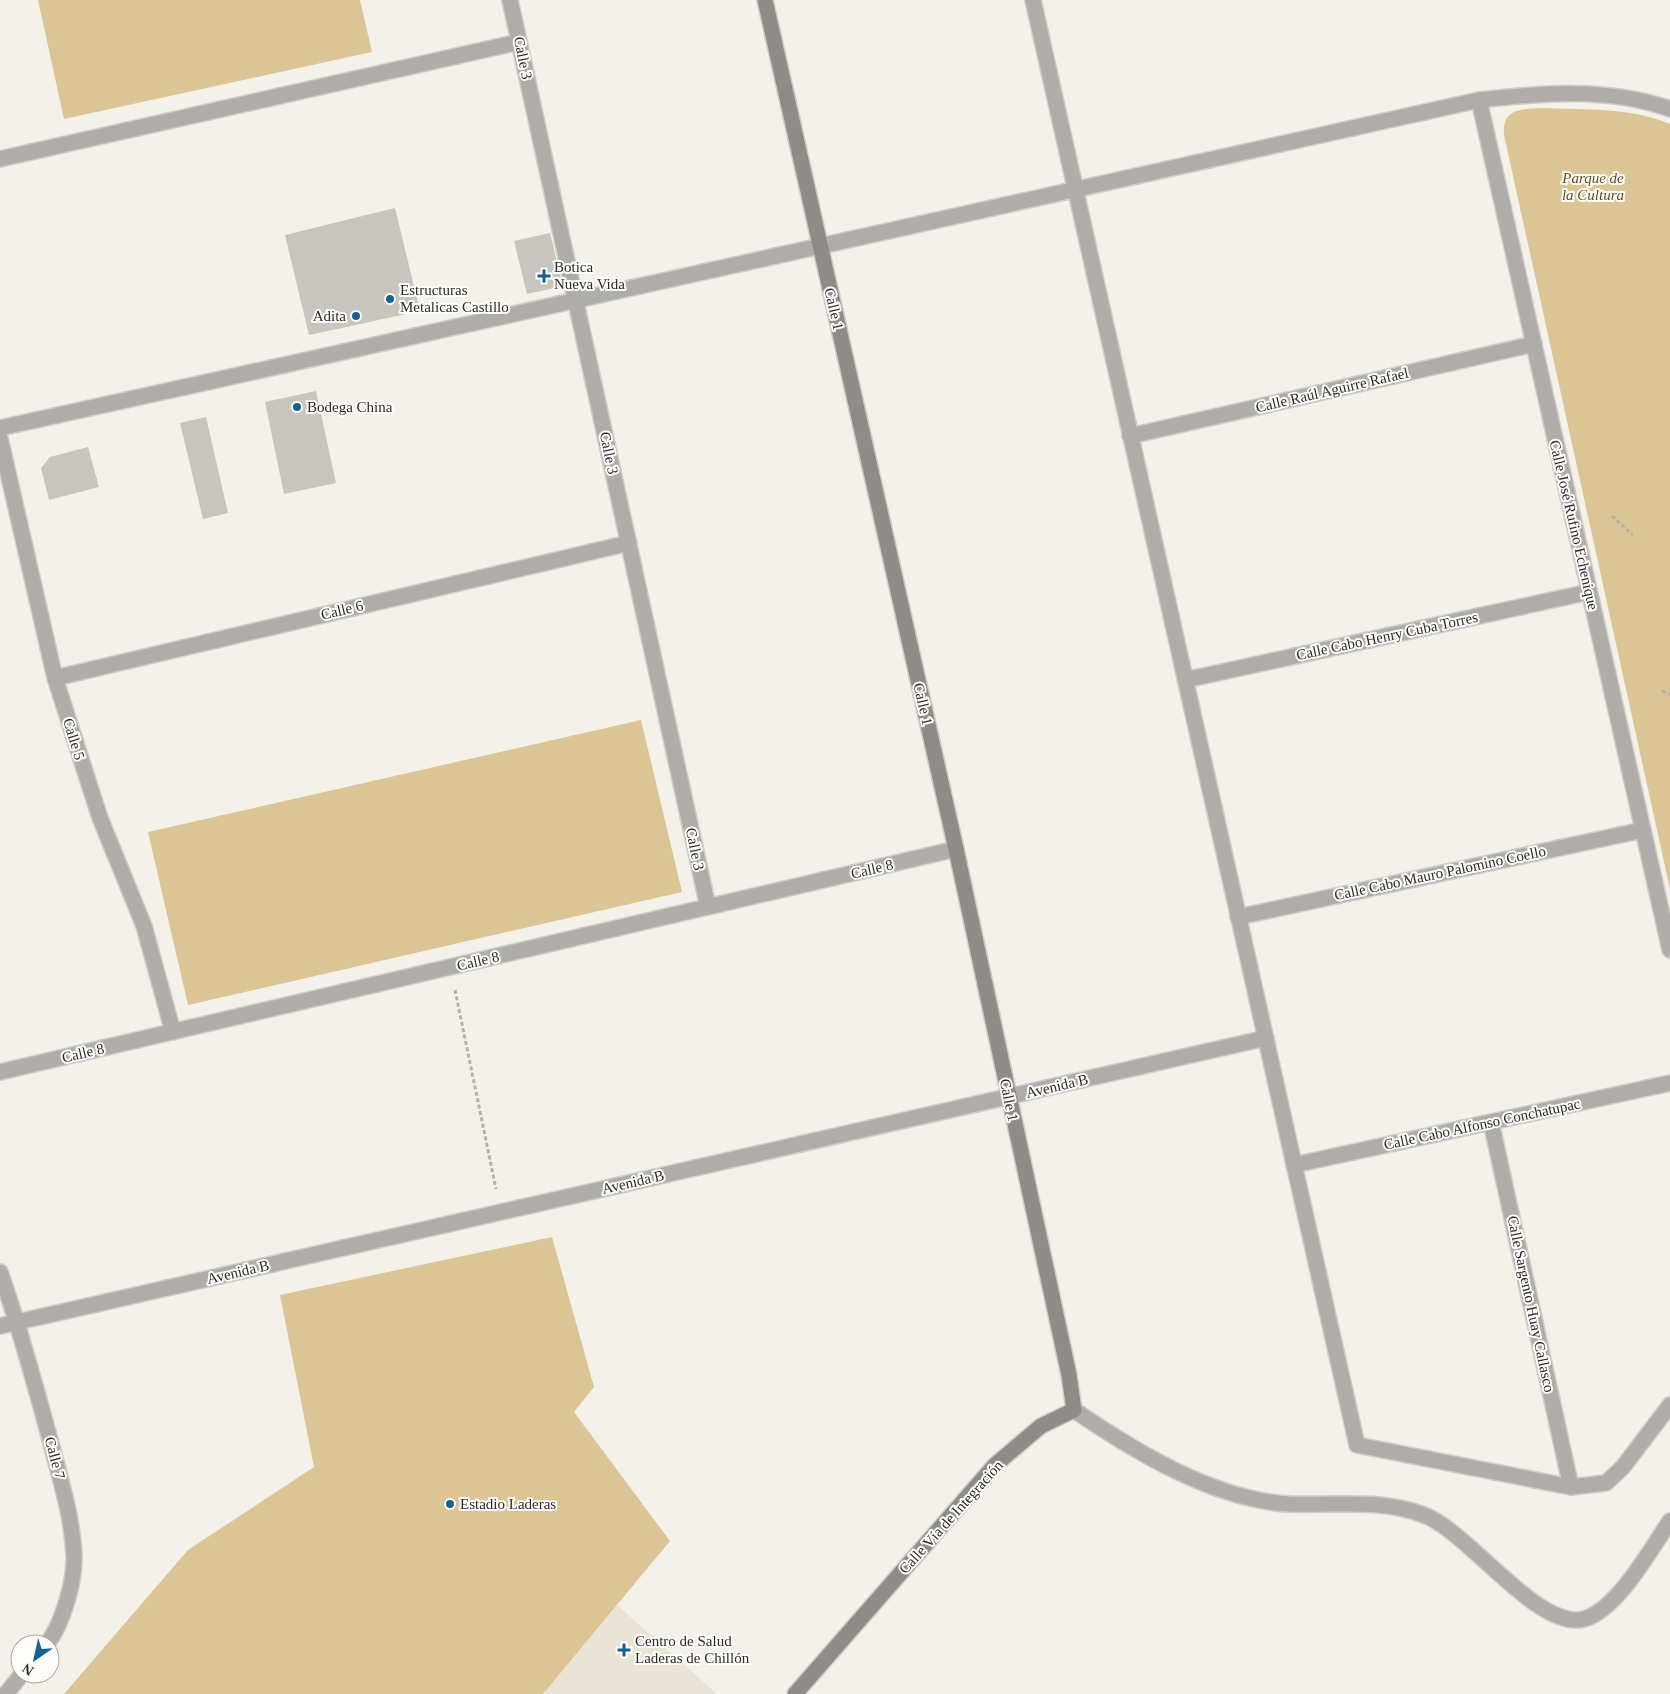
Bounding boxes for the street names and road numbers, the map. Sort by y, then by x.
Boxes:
street label: Calle 3 [511,35,535,81]
street label: Calle 1 [821,286,847,332]
street label: Calle Raúl Aguirre Rafael [1254,365,1410,415]
street label: Calle 3 [597,430,621,476]
street label: Calle José Rufino Echenique [1547,439,1601,612]
street label: Calle 6 [319,597,365,623]
street label: Calle Cabo Henry Cuba Torres [1295,609,1479,663]
street label: Calle 1 [910,681,936,727]
street label: Calle 5 [60,716,88,762]
street label: Calle 3 [683,826,707,872]
street label: Calle Cabo Mauro Palomino Coello [1333,843,1547,903]
street label: Calle 8 [849,856,895,882]
street label: Calle 8 [455,948,501,974]
street label: Calle 8 [60,1040,106,1066]
street label: Avenida B [1024,1071,1090,1101]
street label: Calle 1 [997,1077,1021,1123]
street label: Calle Cabo Alfonso Conchatupac [1382,1095,1582,1153]
street label: Avenida B [600,1167,666,1197]
street label: Calle Sargento Huay Callasco [1504,1214,1558,1394]
street label: Avenida B [205,1257,271,1287]
street label: Calle 7 [42,1435,68,1481]
street label: Calle Vía de Integración [896,1457,1006,1577]

